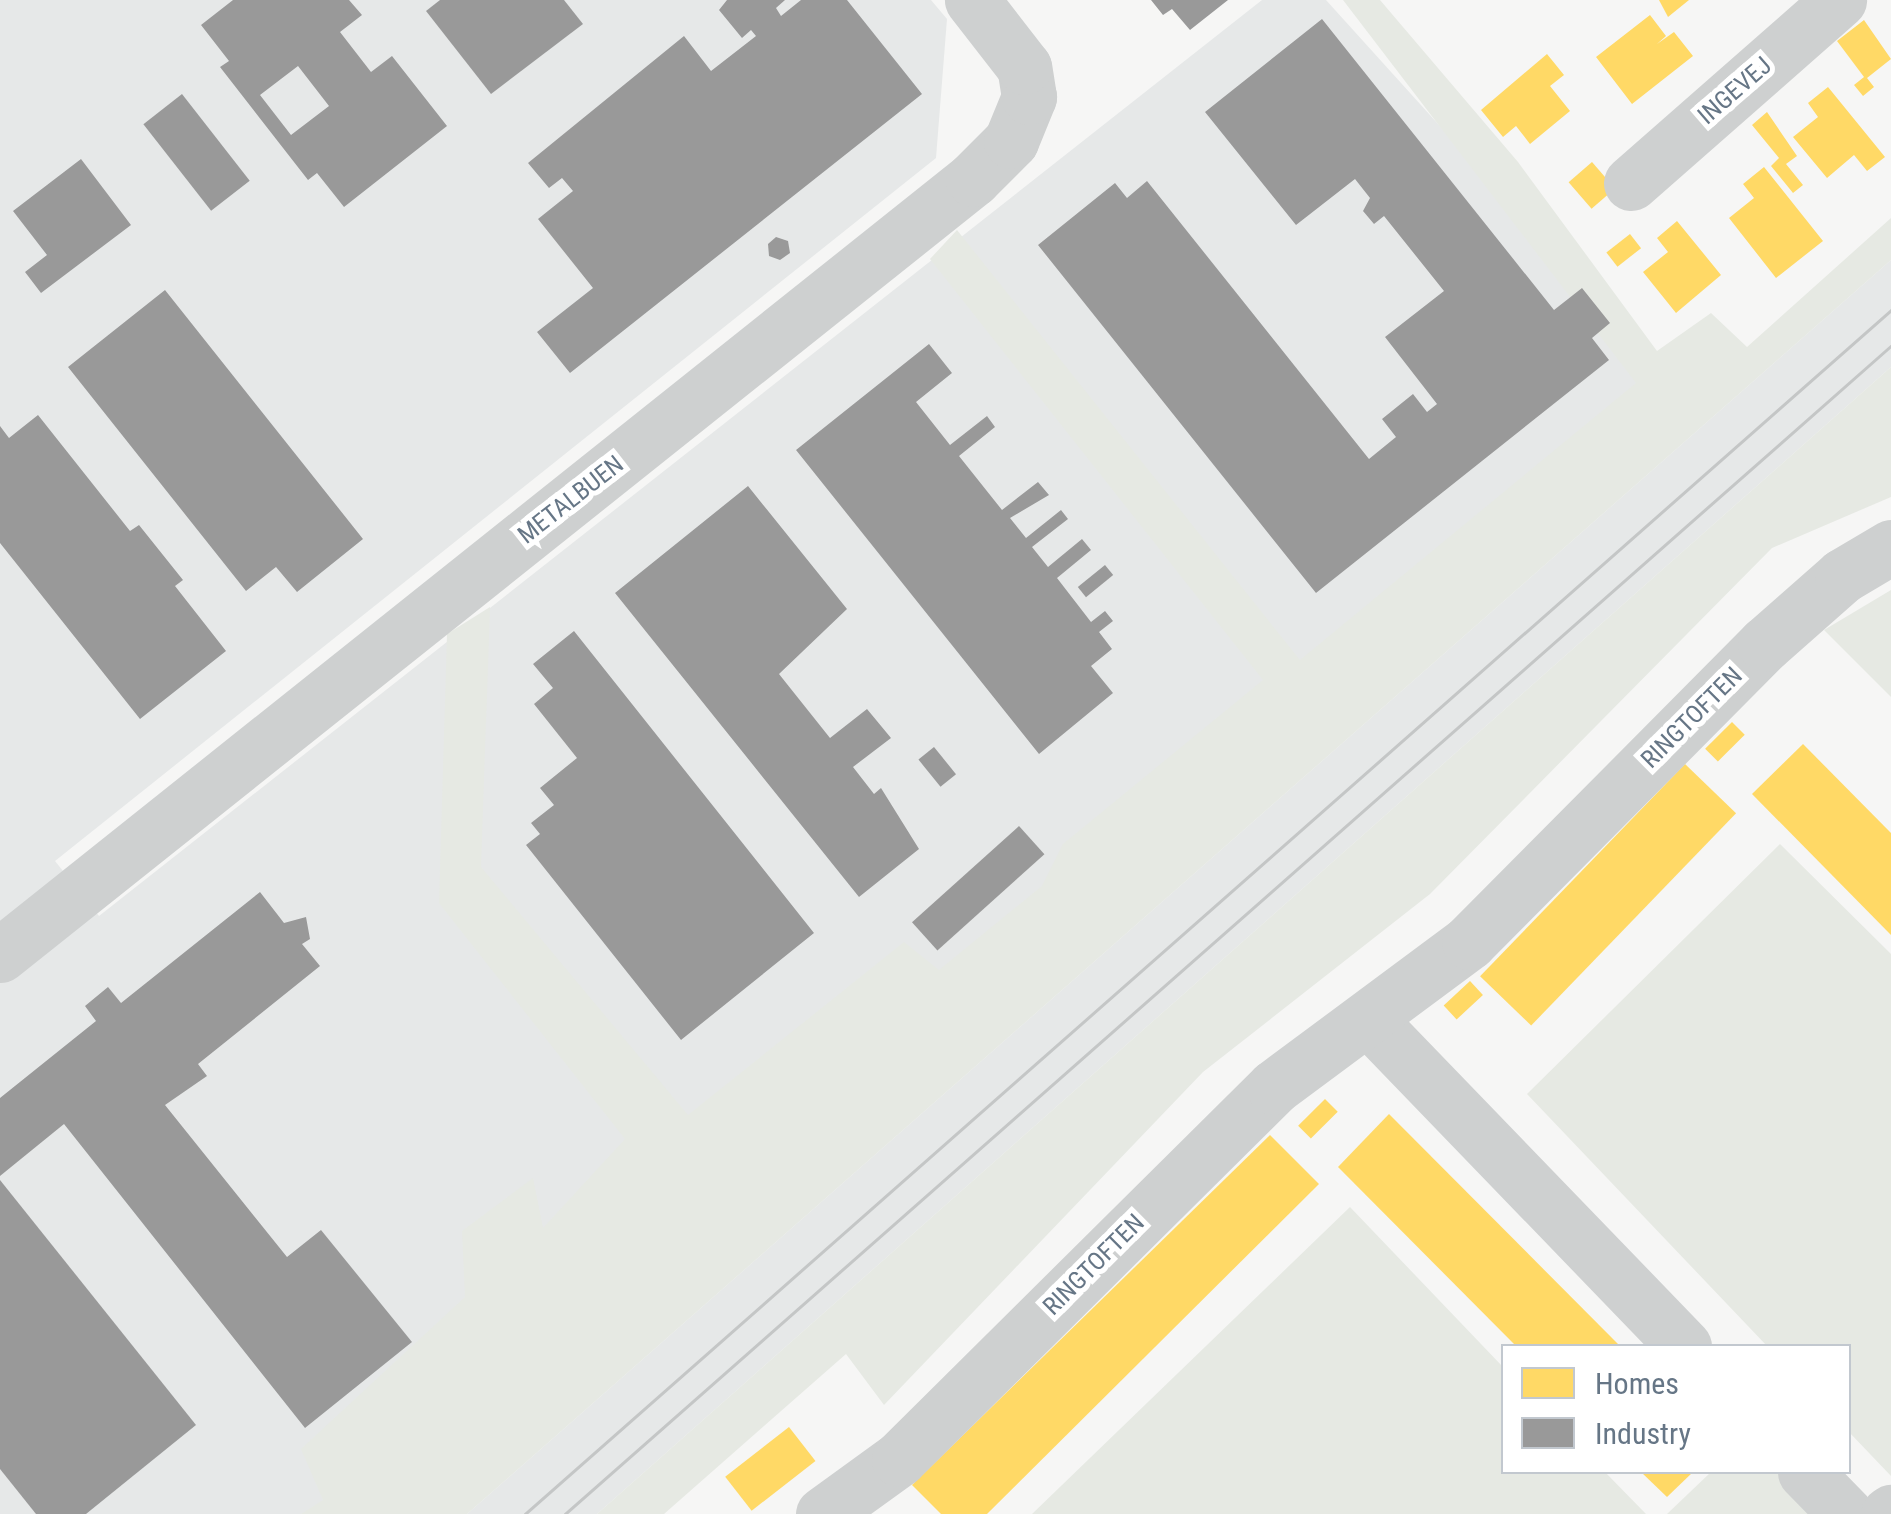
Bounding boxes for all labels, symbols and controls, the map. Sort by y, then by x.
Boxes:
street label: INGEVEJ [1692,51,1778,131]
street label: METALBUEN [512,450,630,550]
street label: RINGTOFTEN [1635,661,1749,775]
street label: RINGTOFTEN [1037,1208,1151,1322]
legend [1501,1344,1851,1474]
text: Homes [1595,1366,1679,1401]
text: Industry [1595,1416,1691,1451]

